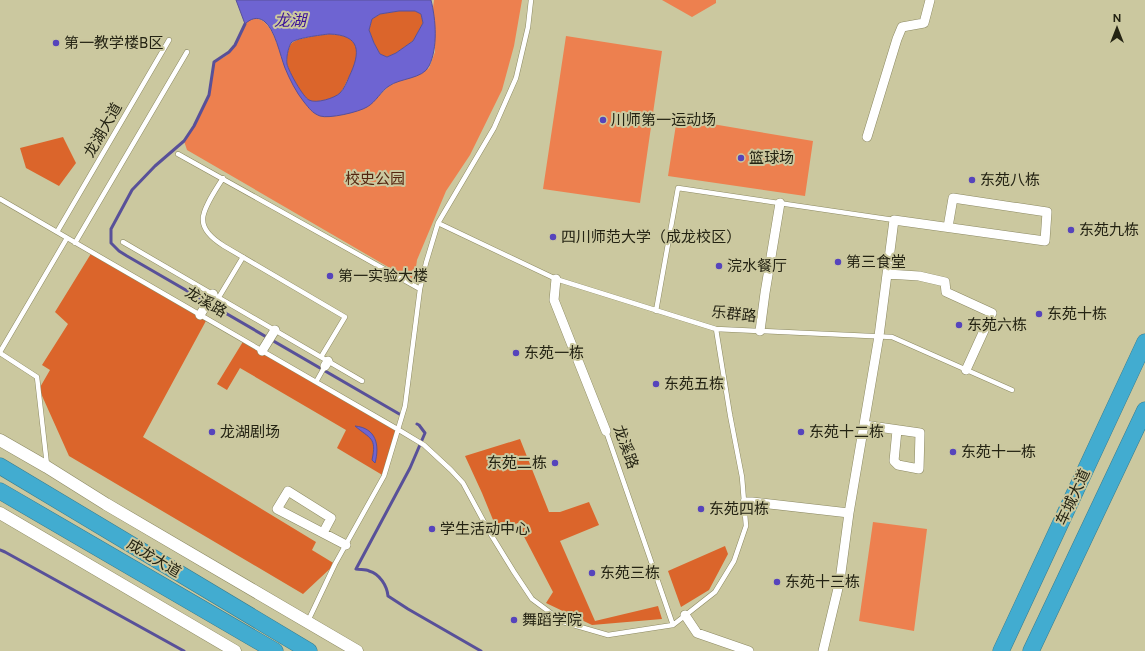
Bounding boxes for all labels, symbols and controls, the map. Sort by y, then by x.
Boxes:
north arrow [1097,8,1137,48]
water label: 龙湖 [274,11,309,30]
text: N [1113,12,1121,25]
place label: 第一教学楼B区 [64,34,163,52]
marker: 第一教学楼B区 [51,38,61,48]
street label: 龙湖大道 [80,100,126,160]
place label: 川师第一运动场 [611,111,716,129]
marker: 川师第一运动场 [598,115,608,125]
place label: 篮球场 [749,149,794,167]
marker: 篮球场 [736,153,746,163]
park label: 校史公园 [345,170,405,188]
place label: 东苑八栋 [980,171,1040,189]
marker: 东苑八栋 [967,175,977,185]
place label: 东苑九栋 [1079,221,1139,239]
marker: 东苑九栋 [1066,225,1076,235]
place label: 四川师范大学（成龙校区） [561,228,741,246]
marker: 四川师范大学（成龙校区） [548,232,558,242]
place label: 第三食堂 [846,253,906,271]
place label: 浣水餐厅 [727,257,787,275]
marker: 第三食堂 [833,257,843,267]
marker: 浣水餐厅 [714,261,724,271]
place label: 第一实验大楼 [338,267,428,285]
marker: 第一实验大楼 [325,271,335,281]
street label: 龙溪路 [182,283,230,321]
street label: 乐群路 [711,303,757,325]
place label: 东苑十栋 [1047,305,1107,323]
marker: 东苑十栋 [1034,309,1044,319]
place label: 东苑六栋 [967,316,1027,334]
marker: 东苑六栋 [954,320,964,330]
place label: 东苑一栋 [524,344,584,362]
marker: 东苑一栋 [511,348,521,358]
place label: 东苑五栋 [664,375,724,393]
marker: 东苑五栋 [651,379,661,389]
place label: 龙湖剧场 [220,423,280,441]
street label: 龙溪路 [610,423,642,471]
place label: 东苑十二栋 [809,423,884,441]
marker: 龙湖剧场 [207,427,217,437]
marker: 东苑十二栋 [796,427,806,437]
place label: 东苑十一栋 [961,443,1036,461]
marker: 东苑十一栋 [948,447,958,457]
place label: 东苑二栋 [487,454,547,472]
marker: 东苑二栋 [550,458,560,468]
street label: 车城大道 [1052,466,1094,528]
place label: 东苑四栋 [709,500,769,518]
marker: 东苑四栋 [696,504,706,514]
place label: 学生活动中心 [440,520,530,538]
marker: 学生活动中心 [427,524,437,534]
street label: 成龙大道 [124,535,184,581]
place label: 东苑三栋 [600,564,660,582]
marker: 东苑三栋 [587,568,597,578]
place label: 东苑十三栋 [785,573,860,591]
marker: 东苑十三栋 [772,577,782,587]
place label: 舞蹈学院 [522,611,582,629]
marker: 舞蹈学院 [509,615,519,625]

